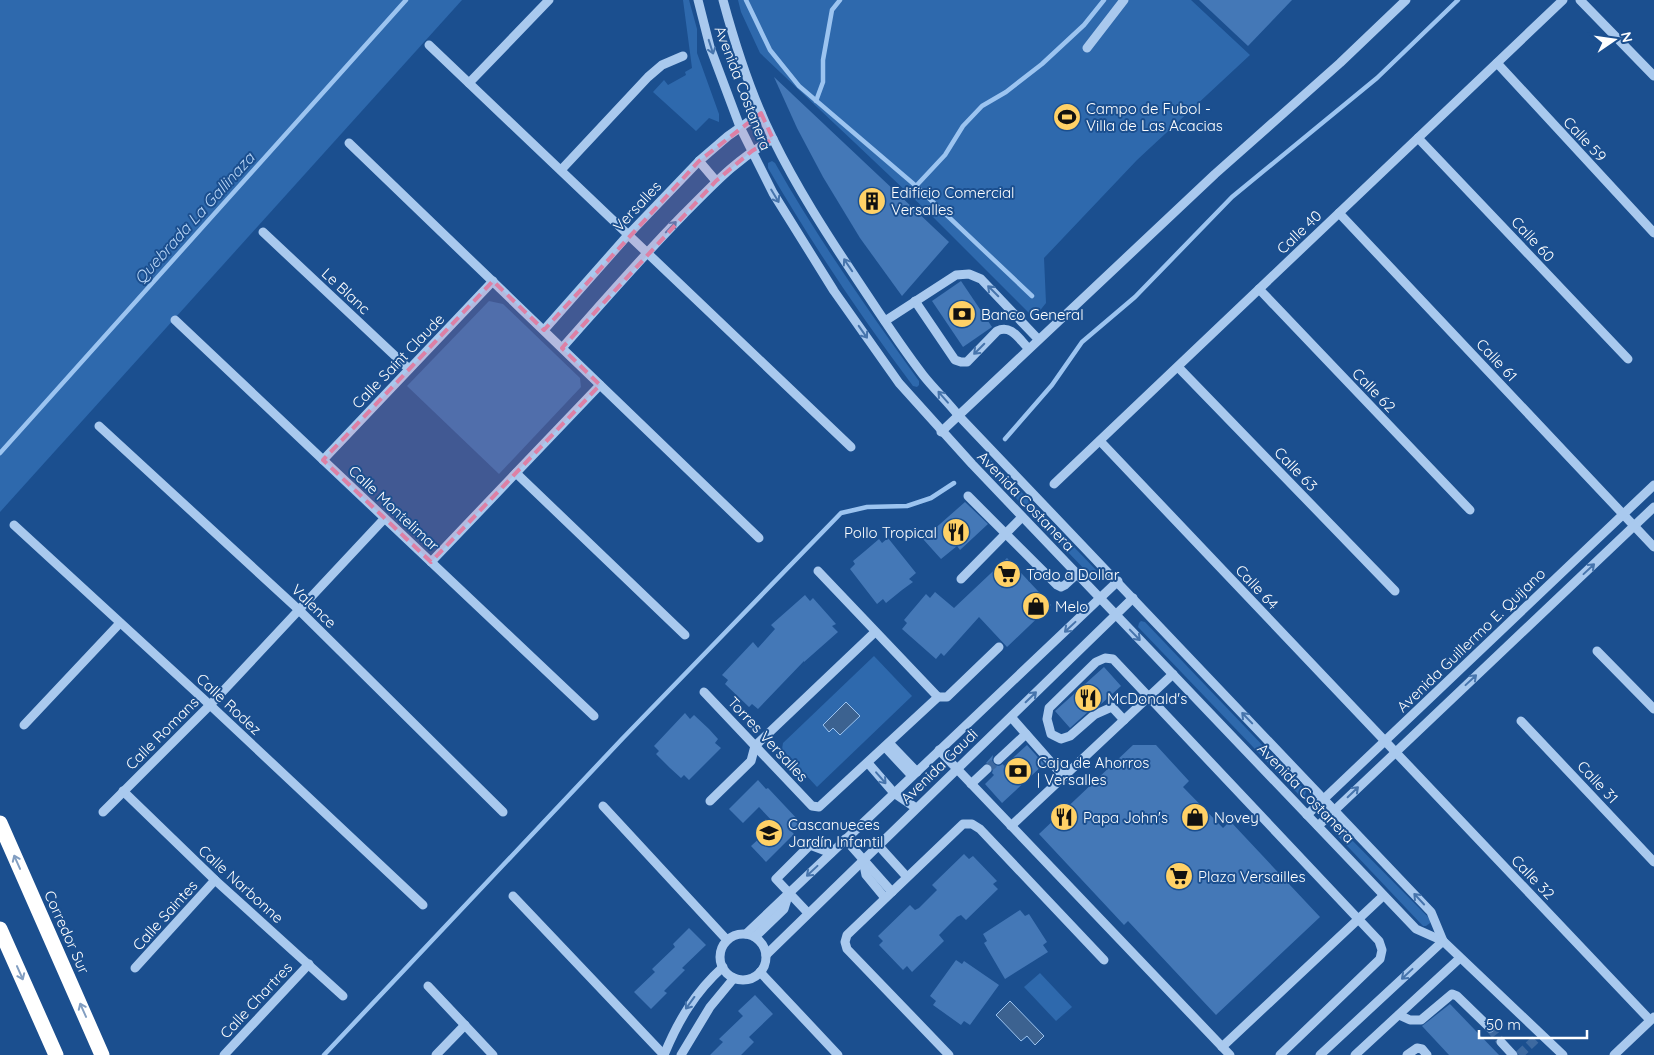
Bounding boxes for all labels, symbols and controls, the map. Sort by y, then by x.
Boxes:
north arrow [1589,15,1639,65]
street label: Avenida Costanera [711,23,775,153]
text: N [1617,30,1637,44]
one-way arrow [706,39,716,55]
place label: Campo de Fubol - Villa de Las Acacias [1086,99,1223,135]
sports icon: Campo de Fubol - Villa de Las Acacias [1052,102,1082,132]
street label: Calle 59 [1559,112,1611,166]
water label: Quebrada La Gallinaza [130,147,259,288]
street label: Versalles [609,177,665,235]
place label: Edificio Comercial Versalles [891,183,1014,219]
building icon: Edificio Comercial Versalles [857,186,887,216]
one-way arrow [770,188,780,202]
street label: Calle 40 [1273,206,1325,258]
street label: Calle 60 [1507,212,1559,266]
one-way arrow [665,221,677,233]
one-way arrow [843,259,853,273]
street label: Le Blanc [318,264,374,318]
one-way arrow [987,284,999,297]
bank icon: Banco General [947,299,977,329]
place label: Banco General [981,305,1084,324]
street label: Calle Saint Claude [348,309,448,413]
one-way arrow [858,325,868,339]
street label: Calle 61 [1472,335,1522,385]
one-way arrow [973,343,985,356]
street label: Calle 62 [1348,364,1400,416]
one-way arrow [938,391,949,404]
street label: Calle 63 [1270,443,1322,495]
street label: Avenida Costanera [973,447,1079,555]
street label: Calle Montelimar [345,461,443,555]
restaurant icon: Pollo Tropical [941,517,971,547]
place label: Pollo Tropical [844,523,937,542]
supermarket icon: Todo a Dollar [992,559,1022,589]
street label: Calle 64 [1231,561,1283,613]
one-way arrow [1583,563,1595,575]
street label: Avenida Guillermo E. Quijano [1393,564,1549,716]
place label: Todo a Dollar [1026,565,1120,584]
street label: Valence [287,580,341,632]
shop icon: Melo [1021,591,1051,621]
place label: Melo [1055,597,1088,616]
one-way arrow [1064,620,1076,632]
one-way arrow [1129,629,1141,641]
street label: Calle Rodez [193,669,265,739]
one-way arrow [1465,674,1477,686]
restaurant icon: McDonald's [1073,683,1103,713]
place label: McDonald's [1107,689,1187,708]
one-way arrow [1025,691,1037,703]
street label: Calle Romans [121,692,203,774]
street label: Torres Versalles [724,692,812,786]
one-way arrow [1241,712,1253,724]
street label: Avenida Gaudi [896,724,982,808]
street label: Avenida Costanera [1253,739,1359,847]
place label: Caja de Ahorros | Versalles [1037,753,1149,789]
bank icon: Caja de Ahorros | Versalles [1003,756,1033,786]
street label: Calle 31 [1573,757,1623,807]
one-way arrow [875,772,887,785]
one-way arrow [1347,786,1360,798]
restaurant icon: Papa John's [1049,802,1079,832]
shop icon: Novey [1180,802,1210,832]
place label: Papa John's [1083,808,1168,827]
place label: Novey [1214,808,1259,827]
place label: Cascanueces Jardín Infantil [788,815,884,851]
school or university icon: Cascanueces Jardín Infantil [754,818,784,848]
street label: Calle Narbonne [195,841,287,927]
street label: Calle 32 [1507,851,1559,903]
one-way arrow [12,855,22,870]
supermarket icon: Plaza Versailles [1164,861,1194,891]
one-way arrow [806,865,819,877]
place label: Plaza Versailles [1198,867,1305,886]
street label: Calle Saintes [128,876,202,954]
street label: Corredor Sur [40,887,94,977]
one-way arrow [1413,893,1425,906]
street label: Calle Chartres [216,958,296,1042]
one-way arrow [15,965,25,980]
one-way arrow [1401,968,1413,980]
one-way arrow [685,996,695,1010]
one-way arrow [77,1003,87,1018]
scale bar [1479,1008,1586,1040]
text: 50 m [1486,1015,1521,1034]

